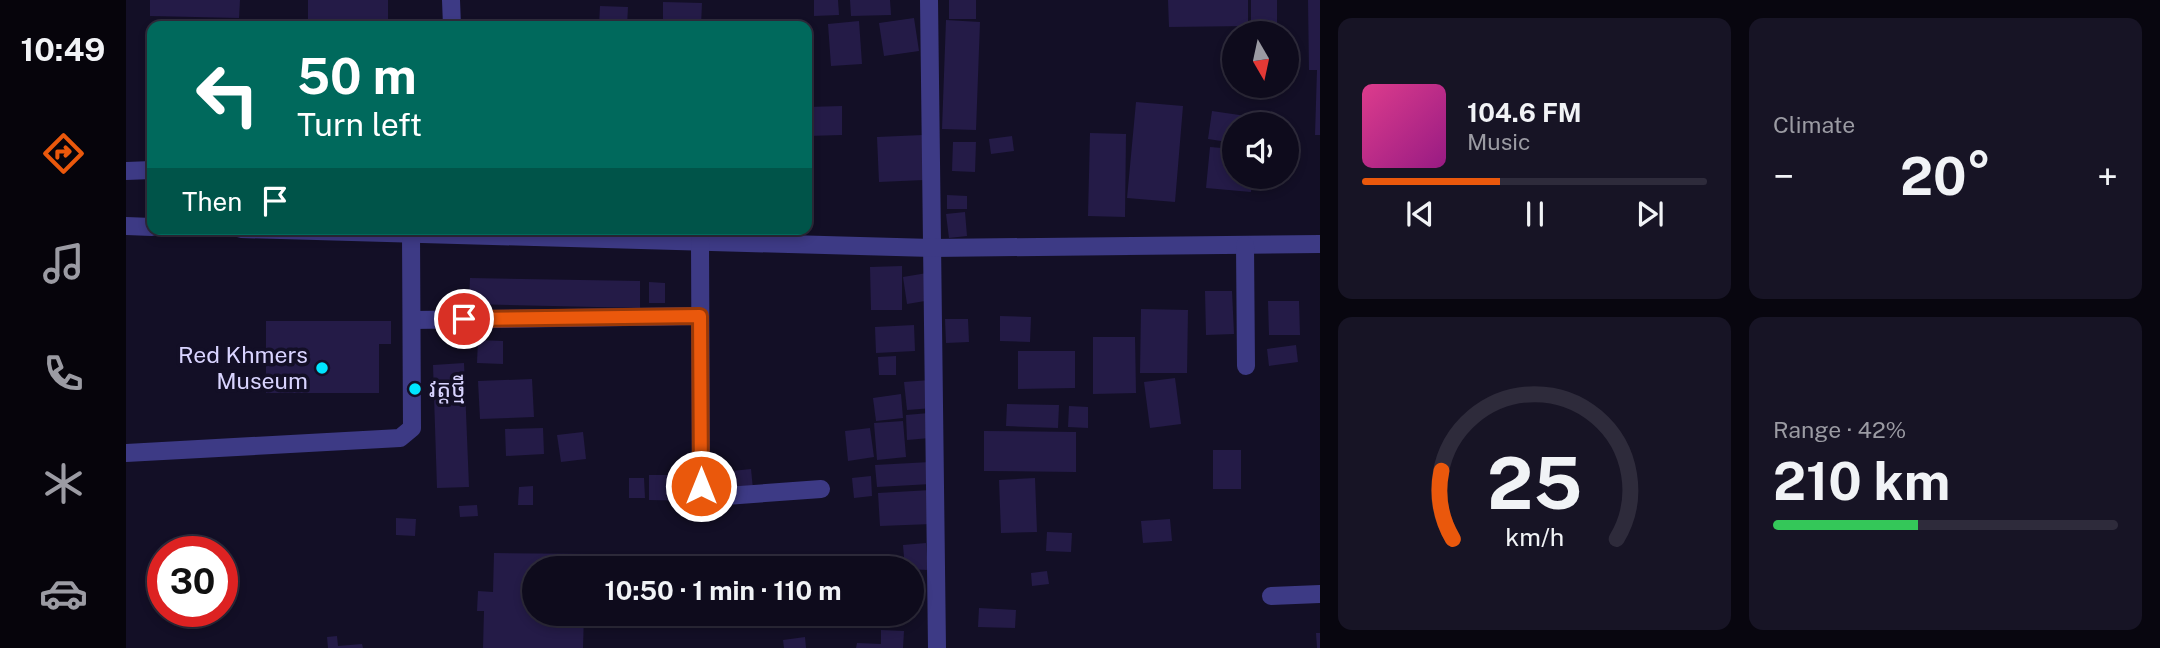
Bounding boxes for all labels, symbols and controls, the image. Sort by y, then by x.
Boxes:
north arrow [1222,21,1298,98]
map controls [1222,21,1299,189]
text: 10:49 [21,31,105,68]
text: 50 m [297,47,417,105]
icon: left [182,49,273,140]
text: 104.6 FM [1467,97,1582,128]
text: Turn left [297,106,422,143]
text: Climate [1773,111,1855,138]
button: sound [1222,112,1299,189]
text: Music [1467,128,1531,155]
icon: directions [39,129,88,178]
text: 20° [1900,146,1991,207]
text: − [1773,154,1794,199]
text: + [2097,154,2118,199]
icon: arrive [256,182,294,220]
text: Then [182,186,242,217]
icon: previous [1401,195,1439,233]
icon: pause [1516,195,1554,233]
icon: next [1631,195,1669,233]
icon: music [39,239,88,288]
pin [434,289,494,349]
icon: arrive [445,300,483,338]
place label: Red Khmers Museum [178,341,308,394]
icon: phone [39,349,88,398]
marker: Red Khmers Museum [314,360,330,376]
place label: វត្តថ្មី [429,374,466,404]
marker: វត្តថ្មី [407,381,423,397]
text: Range · 42% [1773,416,1906,443]
text: 25 [1487,441,1582,526]
position arrow [664,449,738,523]
text: 210 km [1773,451,1950,512]
icon: climate [39,459,88,508]
text: km/h [1505,522,1564,552]
speed limit sign: 30 [147,536,238,627]
icon: car [39,569,88,618]
text: 10:50 · 1 min · 110 m [605,575,841,606]

